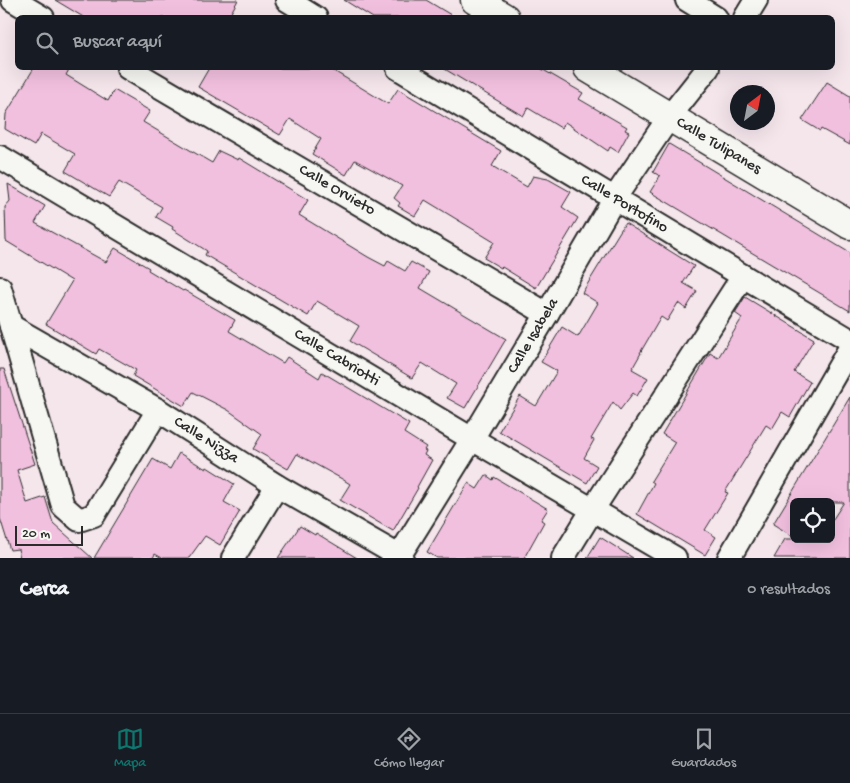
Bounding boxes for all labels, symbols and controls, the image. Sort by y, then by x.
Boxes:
search box [15,15,835,70]
icon: search [33,29,61,57]
text: Buscar aquí [73,31,162,54]
north arrow [730,85,775,130]
street label: Calle Tulipanes [672,113,765,179]
street label: Calle Orvieto [295,161,378,220]
street label: Calle Portofino [577,171,671,238]
street label: Calle Isabela [504,294,564,377]
street label: Calle Cabriotti [290,325,383,391]
street label: Calle Nizza [170,413,243,469]
map controls [790,498,835,543]
button: locate [790,498,835,543]
scale bar [15,523,82,546]
text: 20 m [22,526,50,543]
text: Cerca [20,578,68,603]
text: 0 resultados [747,581,830,600]
tab: Mapa [114,725,146,772]
tab: Cómo llegar [374,725,443,772]
tab: Guardados [671,725,736,772]

